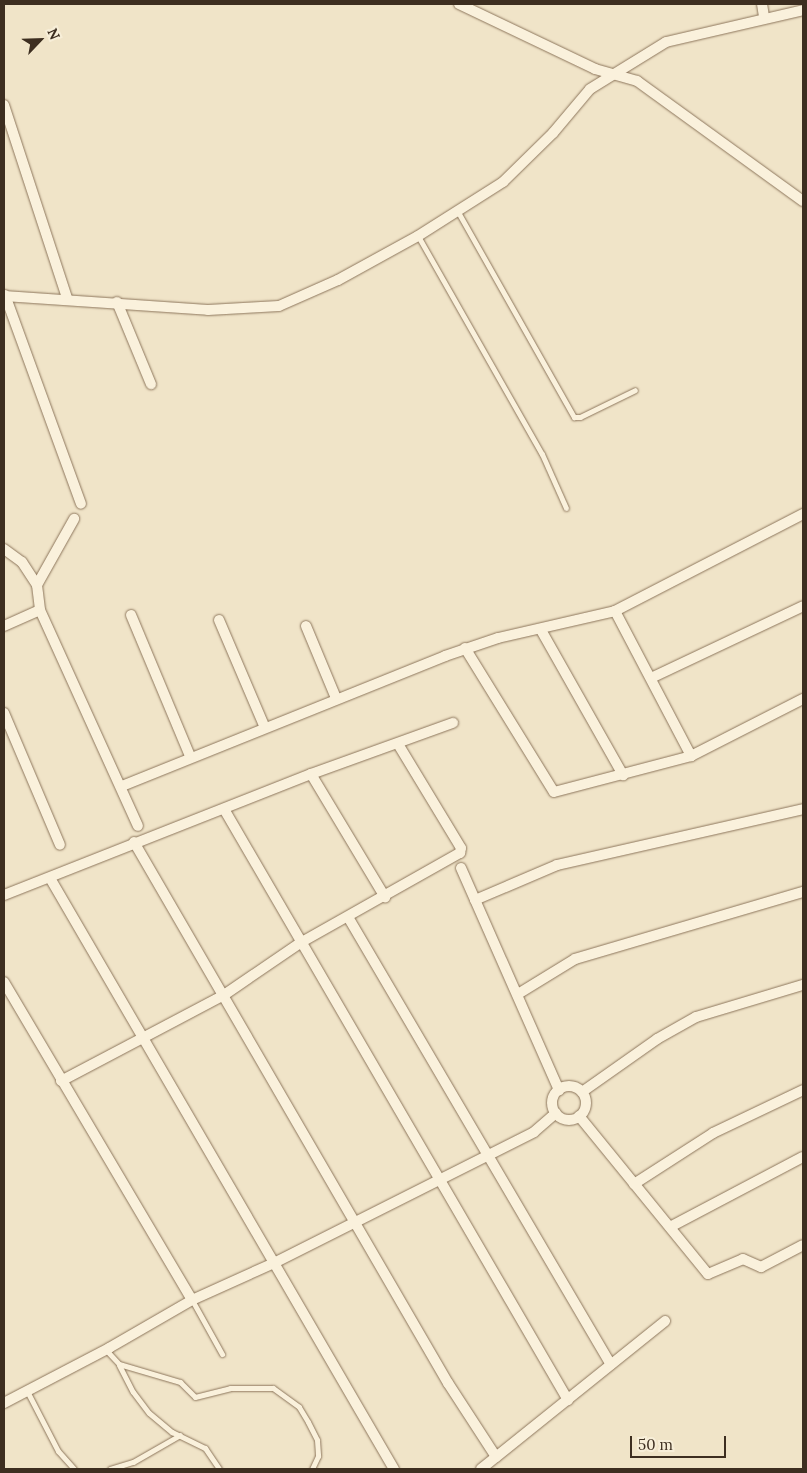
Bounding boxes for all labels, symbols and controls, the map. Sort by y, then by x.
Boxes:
north arrow [15,15,65,65]
text: N [43,25,64,42]
scale bar [632,1426,728,1458]
text: 50 m [638,1435,673,1454]

